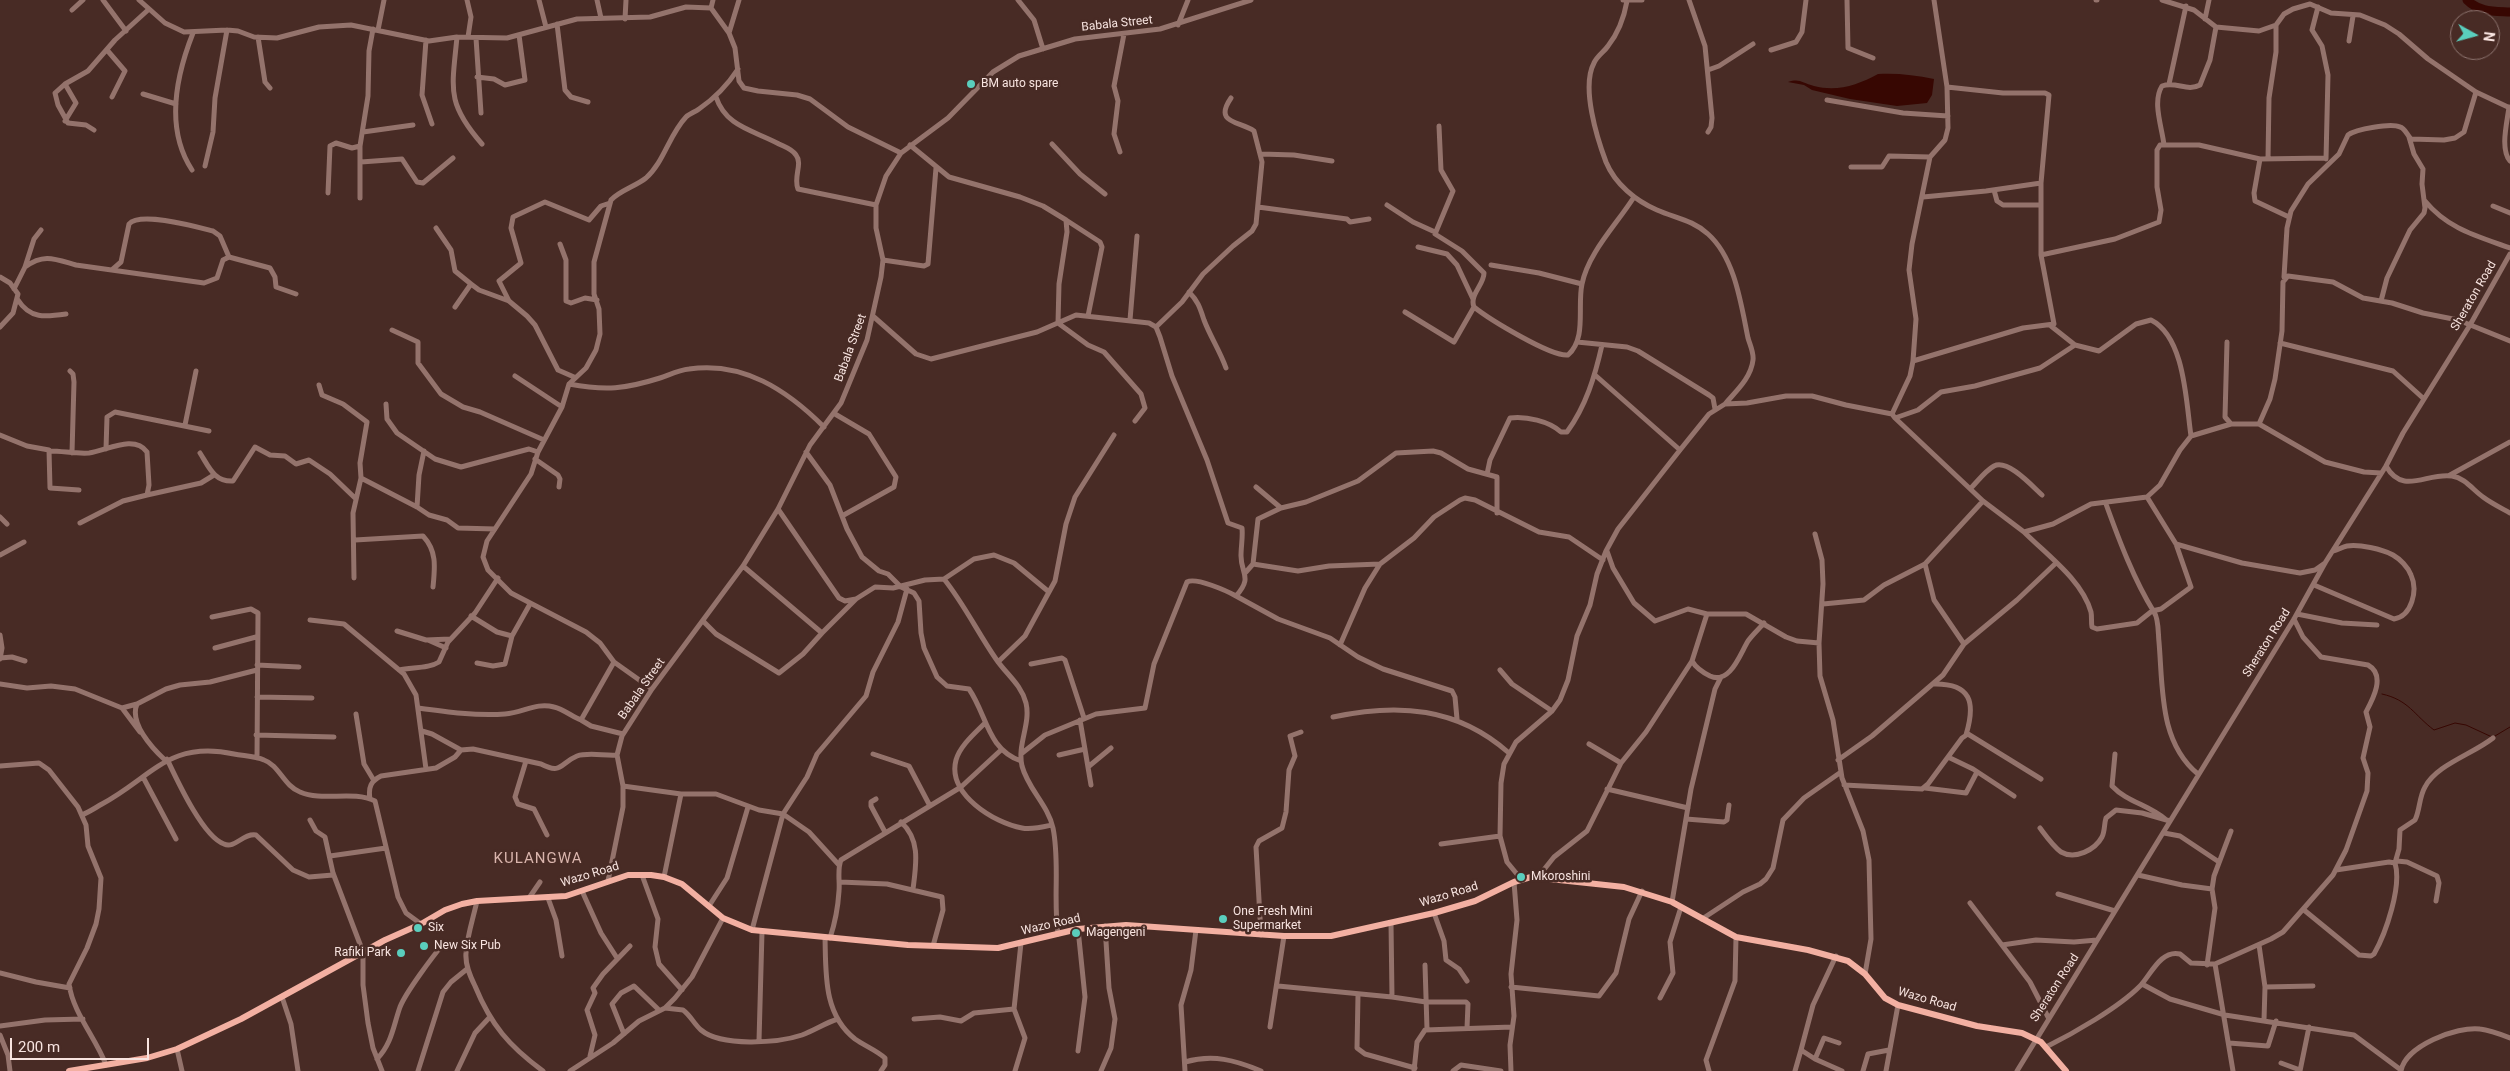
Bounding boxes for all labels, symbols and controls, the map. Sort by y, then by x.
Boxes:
north arrow [2450,10,2500,60]
street label: Babala Street [1081,13,1153,35]
text: N [2480,31,2497,43]
place label: BM auto spare [981,77,1058,91]
marker: BM auto spare [965,78,977,90]
street label: Sheraton Road [2448,259,2500,333]
street label: Babala Street [832,312,870,384]
street label: Sheraton Road [2240,606,2294,680]
street label: Babala Street [616,656,668,722]
district label: KULANGWA [493,850,583,868]
street label: Wazo Road [559,859,621,891]
place label: Mkoroshini [1531,870,1590,884]
marker: Mkoroshini [1515,871,1527,883]
street label: Wazo Road [1418,879,1480,911]
place label: One Fresh Mini Supermarket [1233,905,1313,933]
street label: Wazo Road [1020,911,1082,939]
marker: One Fresh Mini Supermarket [1217,913,1229,925]
place label: Six [428,921,444,935]
marker: Six [412,922,424,934]
place label: Magengeni [1086,926,1145,940]
marker: Magengeni [1070,927,1082,939]
place label: New Six Pub [434,939,501,953]
marker: New Six Pub [418,940,430,952]
place label: Rafiki Park [334,946,391,960]
marker: Rafiki Park [395,947,407,959]
street label: Sheraton Road [2028,951,2082,1025]
street label: Wazo Road [1896,985,1958,1015]
scale bar [12,1028,151,1060]
text: 200 m [18,1038,60,1056]

